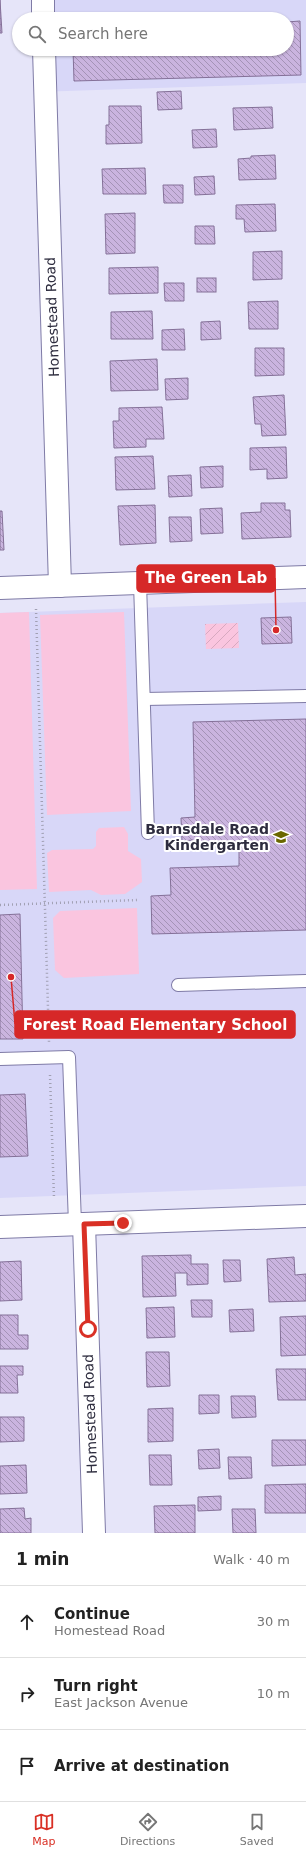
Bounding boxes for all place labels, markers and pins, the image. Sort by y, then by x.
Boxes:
callout: The Green Lab [137,565,275,592]
place label: Barnsdale Road Kindergarten [145,821,269,853]
school or university icon: Barnsdale Road Kindergarten [272,828,290,846]
callout: Forest Road Elementary School [15,1011,295,1038]

